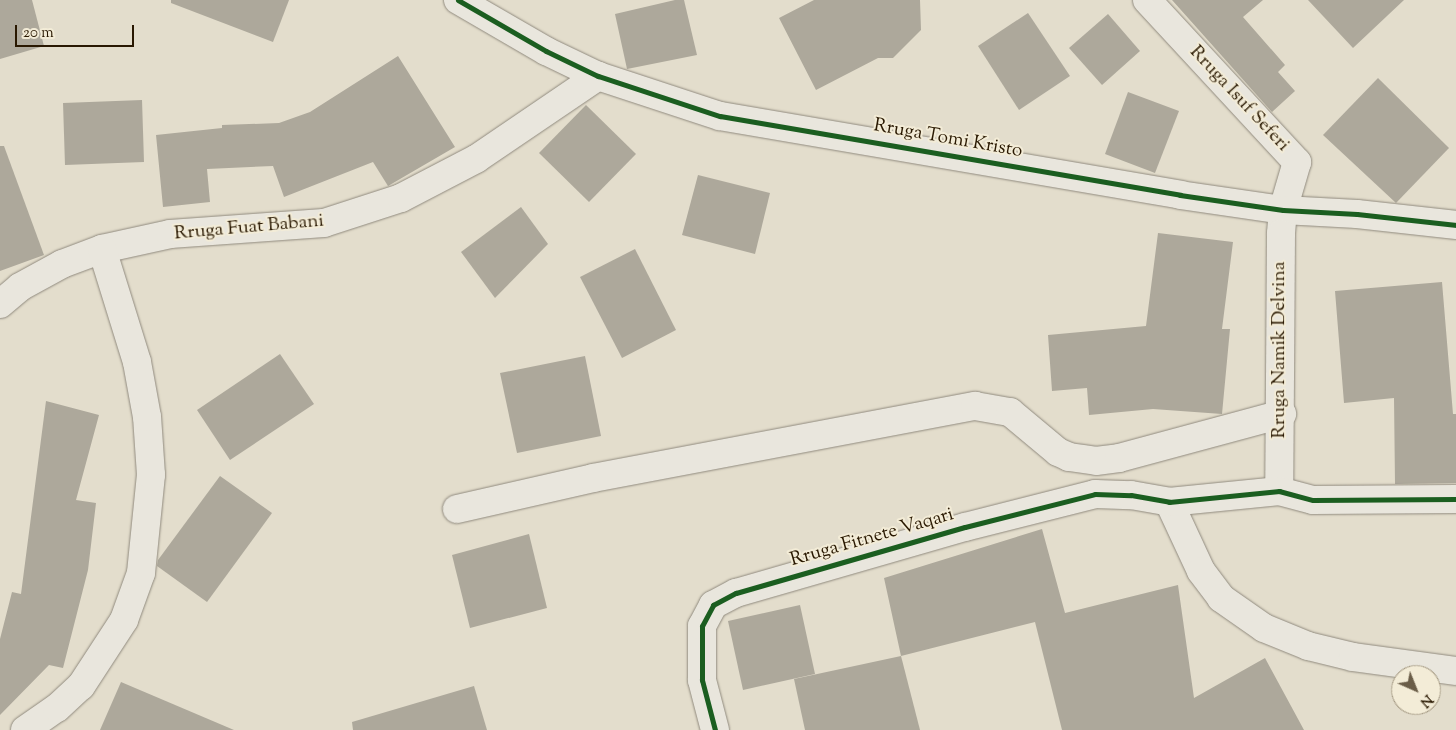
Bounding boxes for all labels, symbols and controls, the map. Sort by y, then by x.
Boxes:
scale bar [18,15,136,47]
text: 20 m [23,23,54,44]
street label: Rruga Isuf Seferi [1184,41,1294,157]
street label: Rruga Tomi Kristo [872,115,1024,163]
street label: Rruga Fuat Babani [173,210,325,246]
street label: Rruga Namik Delvina [1269,262,1291,438]
street label: Rruga Fitnete Vaqari [788,504,956,572]
north arrow [1391,665,1441,715]
text: N [1415,689,1437,711]

